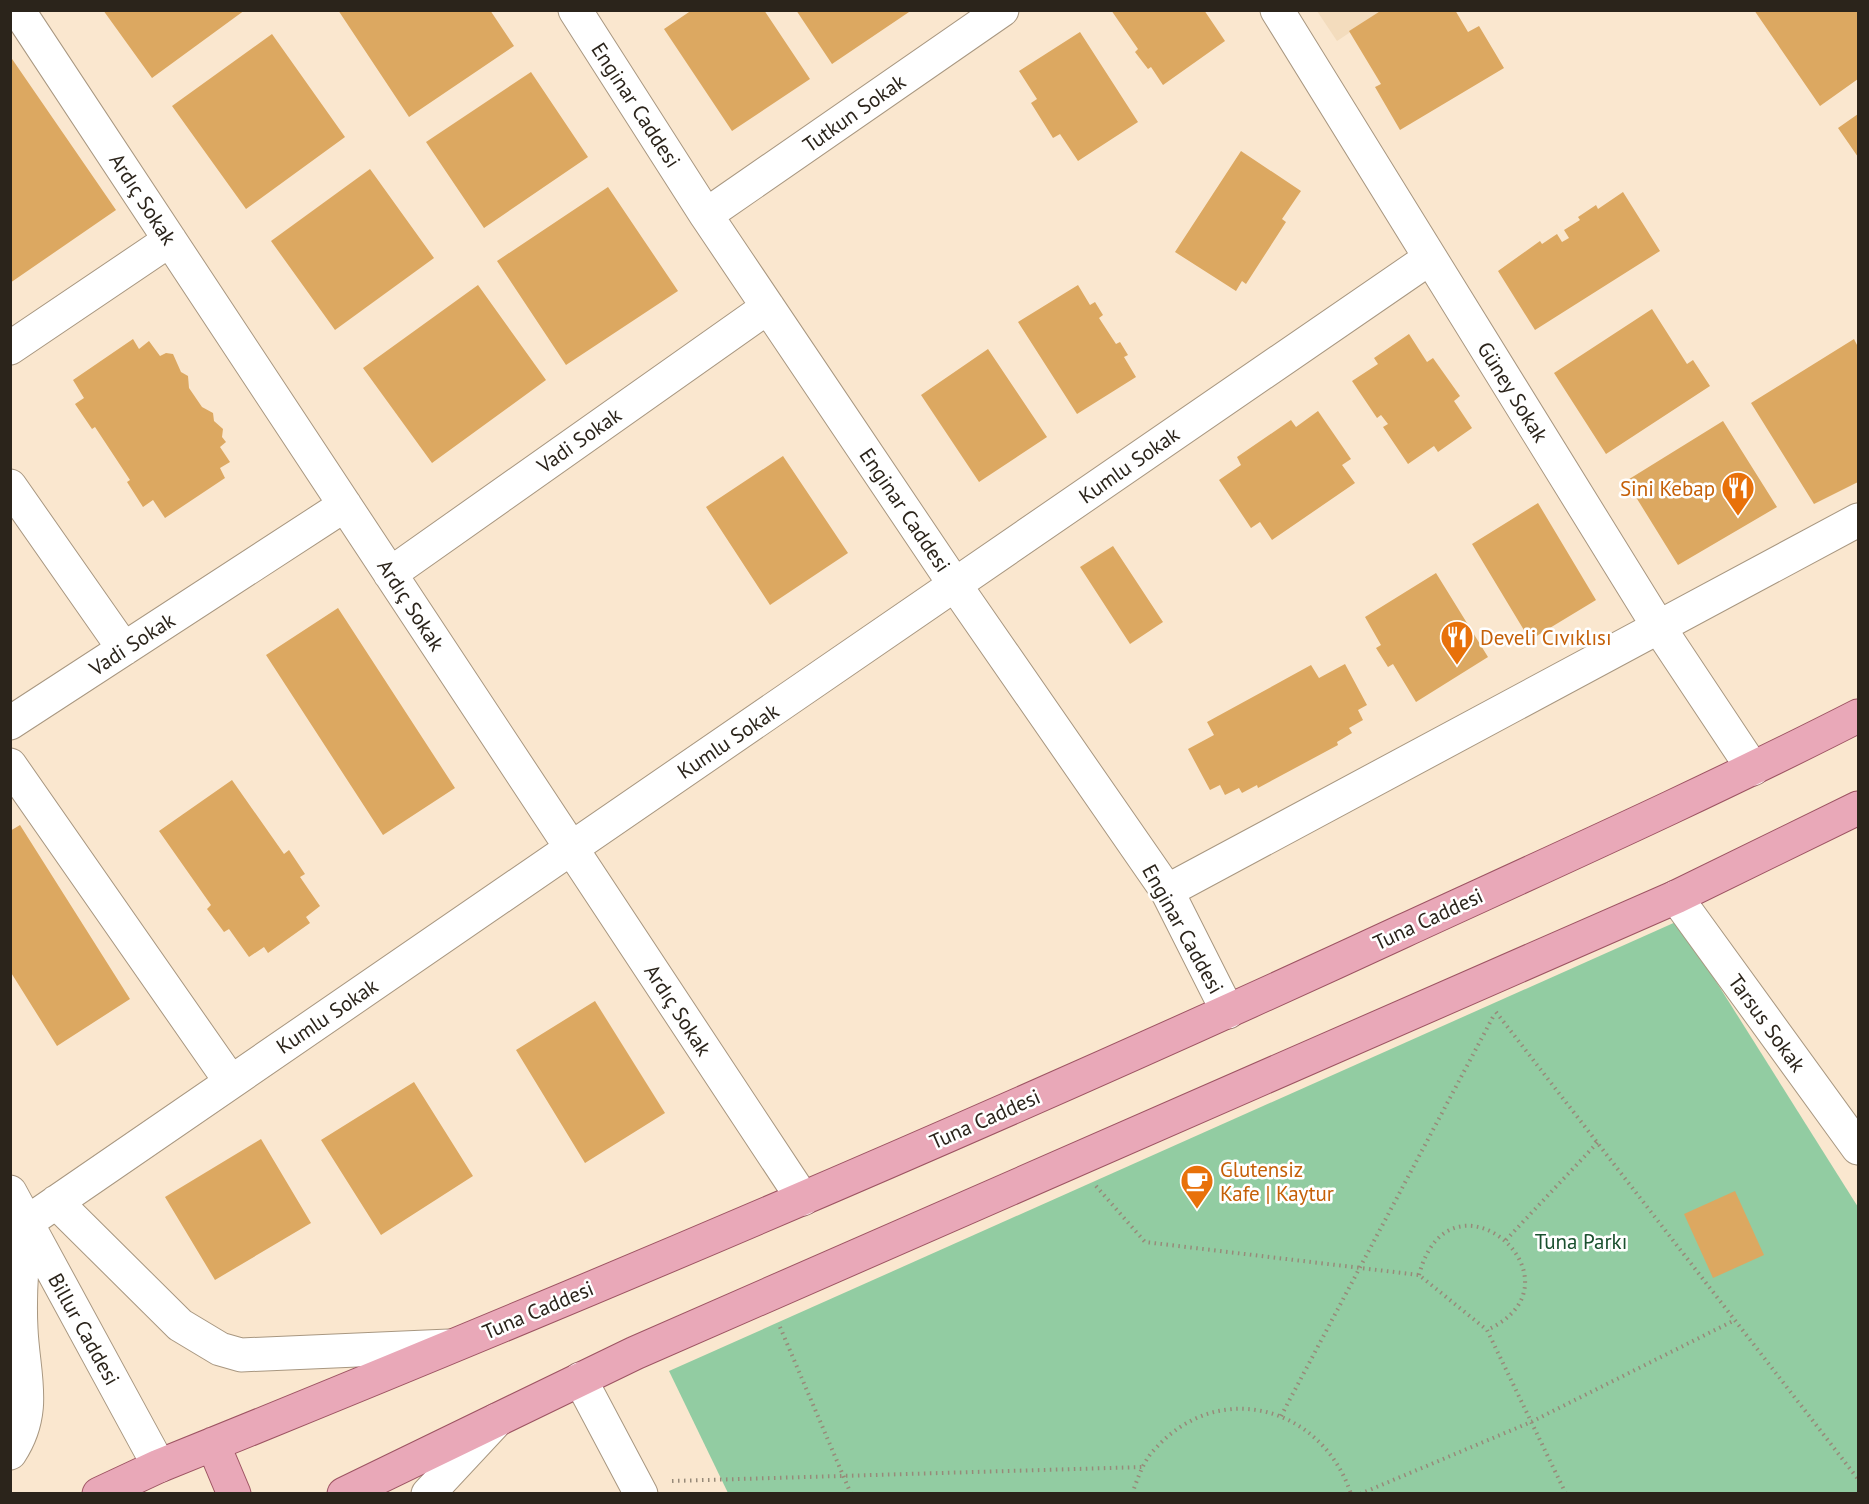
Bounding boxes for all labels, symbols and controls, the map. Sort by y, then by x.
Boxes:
street label: Enginar Caddesi [585,37,687,173]
street label: Tutkun Sokak [797,68,911,158]
street label: Ardıç Sokak [103,148,183,250]
street label: Güney Sokak [1471,337,1555,447]
street label: Vadi Sokak [531,401,626,479]
street label: Kumlu Sokak [1074,421,1184,509]
street label: Enginar Caddesi [854,443,956,577]
restaurant icon: Sini Kebap [1720,470,1756,517]
place label: Sini Kebap [1620,475,1715,502]
street label: Ardıç Sokak [371,554,451,656]
street label: Vadi Sokak [83,606,180,682]
restaurant icon: Develi Cıvıklısı [1439,619,1475,666]
place label: Develi Cıvıklısı [1480,624,1612,651]
street label: Kumlu Sokak [672,697,784,785]
street label: Enginar Caddesi [1136,859,1230,999]
street label: Tuna Caddesi [1369,882,1487,956]
street label: Ardıç Sokak [638,959,718,1061]
street label: Tarsus Sokak [1722,969,1812,1077]
street label: Kumlu Sokak [271,972,383,1060]
street label: Tuna Caddesi [926,1083,1044,1155]
place label: Glutensiz Kafe | Kaytur [1220,1156,1334,1207]
cafe icon: Glutensiz Kafe | Kaytur [1179,1163,1215,1210]
park label: Tuna Parkı [1535,1228,1627,1255]
street label: Billur Caddesi [42,1268,126,1390]
street label: Tuna Caddesi [478,1275,598,1345]

